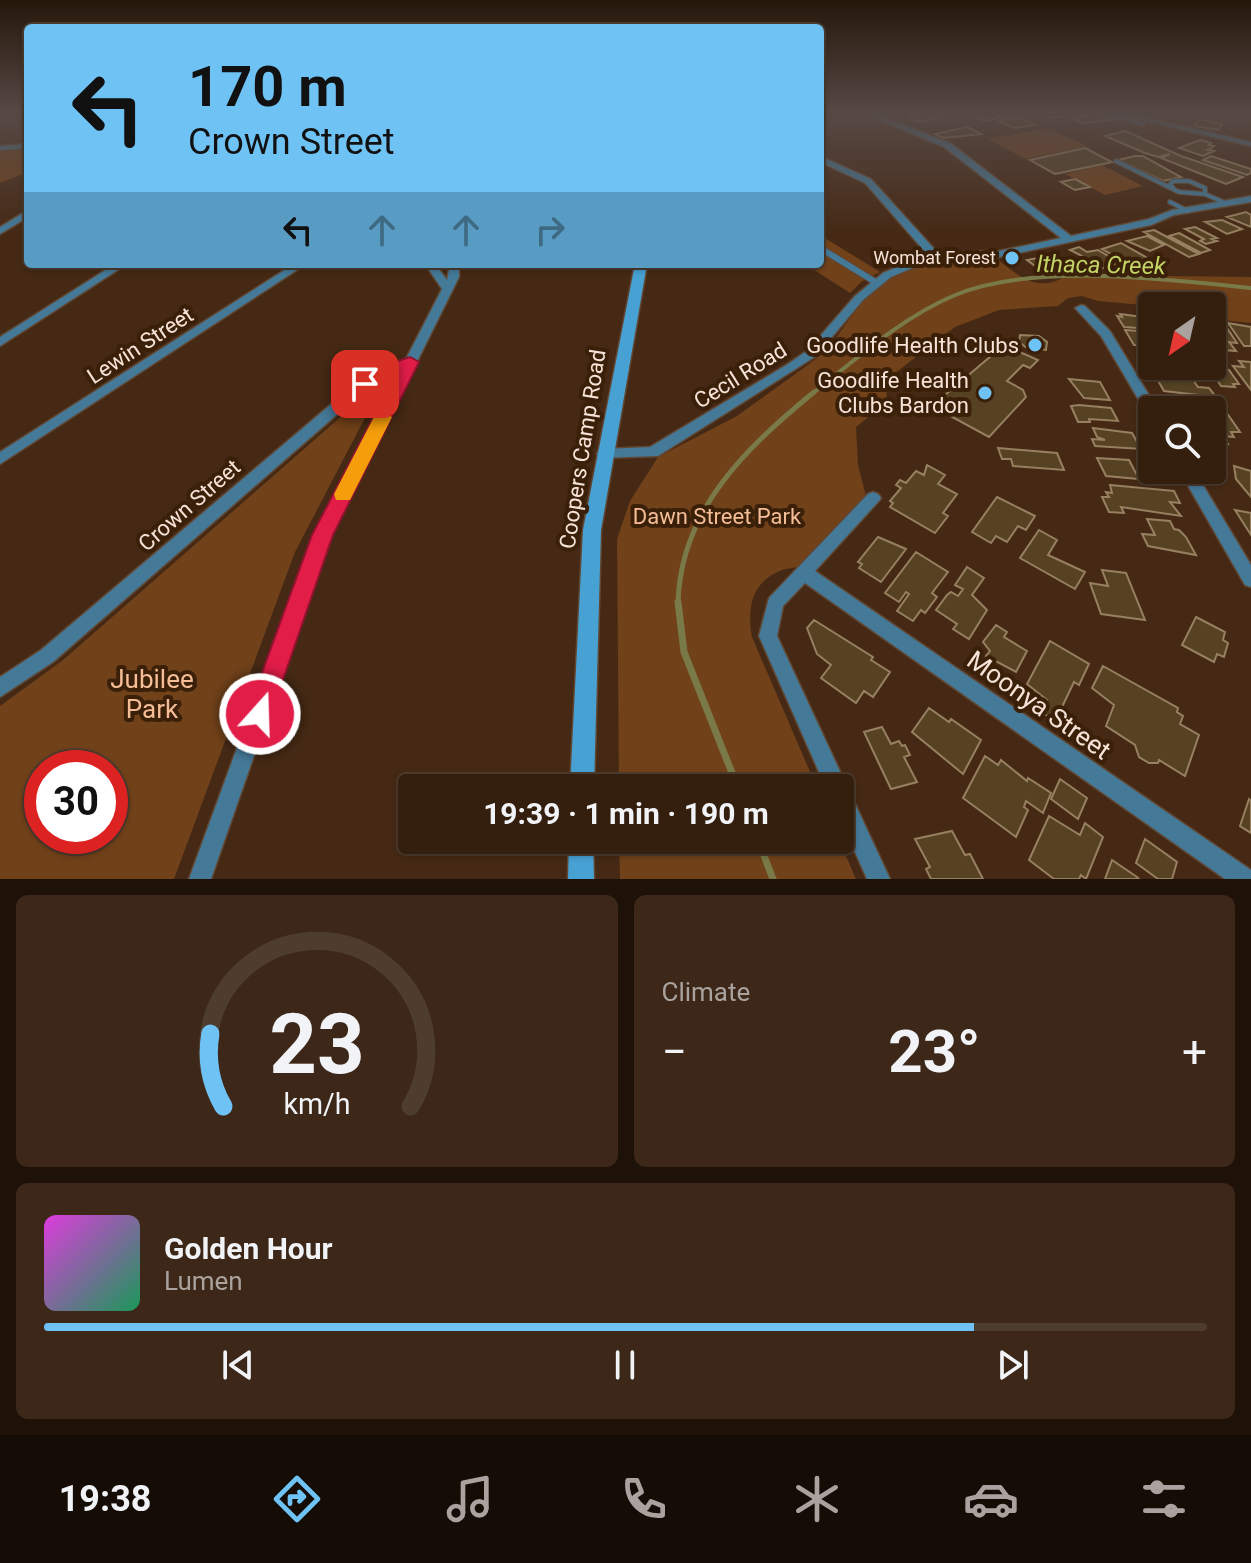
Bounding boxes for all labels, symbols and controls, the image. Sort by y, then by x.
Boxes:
text: 170 m [188,54,347,120]
icon: left [56,56,160,160]
text: Crown Street [188,121,395,163]
icon: left [276,208,320,252]
icon: ahead [360,208,404,252]
icon: ahead [444,208,488,252]
icon: right [528,208,572,252]
place label: Wombat Forest [873,247,996,268]
marker: Wombat Forest [1003,249,1021,267]
water label: Ithaca Creek [1036,250,1167,280]
north arrow [1138,292,1226,380]
map controls [1138,292,1226,484]
street label: Lewin Street [83,302,198,389]
place label: Goodlife Health Clubs [806,333,1019,358]
marker: Goodlife Health Clubs [1026,336,1044,354]
street label: Cecil Road [689,337,791,414]
street label: Coopers Camp Road [554,348,611,551]
pin [331,350,399,418]
icon: arrive [343,362,387,406]
place label: Goodlife Health Clubs Bardon [817,368,969,418]
marker: Goodlife Health Clubs Bardon [976,384,994,402]
button: search [1138,396,1226,484]
street label: Crown Street [133,455,245,556]
park label: Dawn Street Park [633,504,802,529]
street label: Moonya Street [962,645,1116,765]
park label: Jubilee Park [110,664,194,724]
position arrow [218,672,302,756]
speed limit sign: 30 [24,750,128,854]
text: 19:39 · 1 min · 190 m [483,796,769,831]
text: Climate [662,977,750,1007]
text: 23 [269,996,364,1093]
text: 23° [888,1016,980,1087]
text: − [662,1026,687,1078]
text: + [1182,1026,1207,1078]
text: km/h [283,1087,350,1121]
text: Golden Hour [164,1231,333,1266]
text: Lumen [164,1266,243,1296]
icon: previous [216,1343,260,1387]
icon: pause [603,1343,647,1387]
icon: next [991,1343,1035,1387]
icon: directions [269,1471,325,1527]
icon: music [442,1471,498,1527]
icon: phone [616,1471,672,1527]
icon: climate [789,1471,845,1527]
icon: car [963,1471,1019,1527]
icon: filters [1136,1471,1192,1527]
text: 19:38 [59,1478,151,1520]

